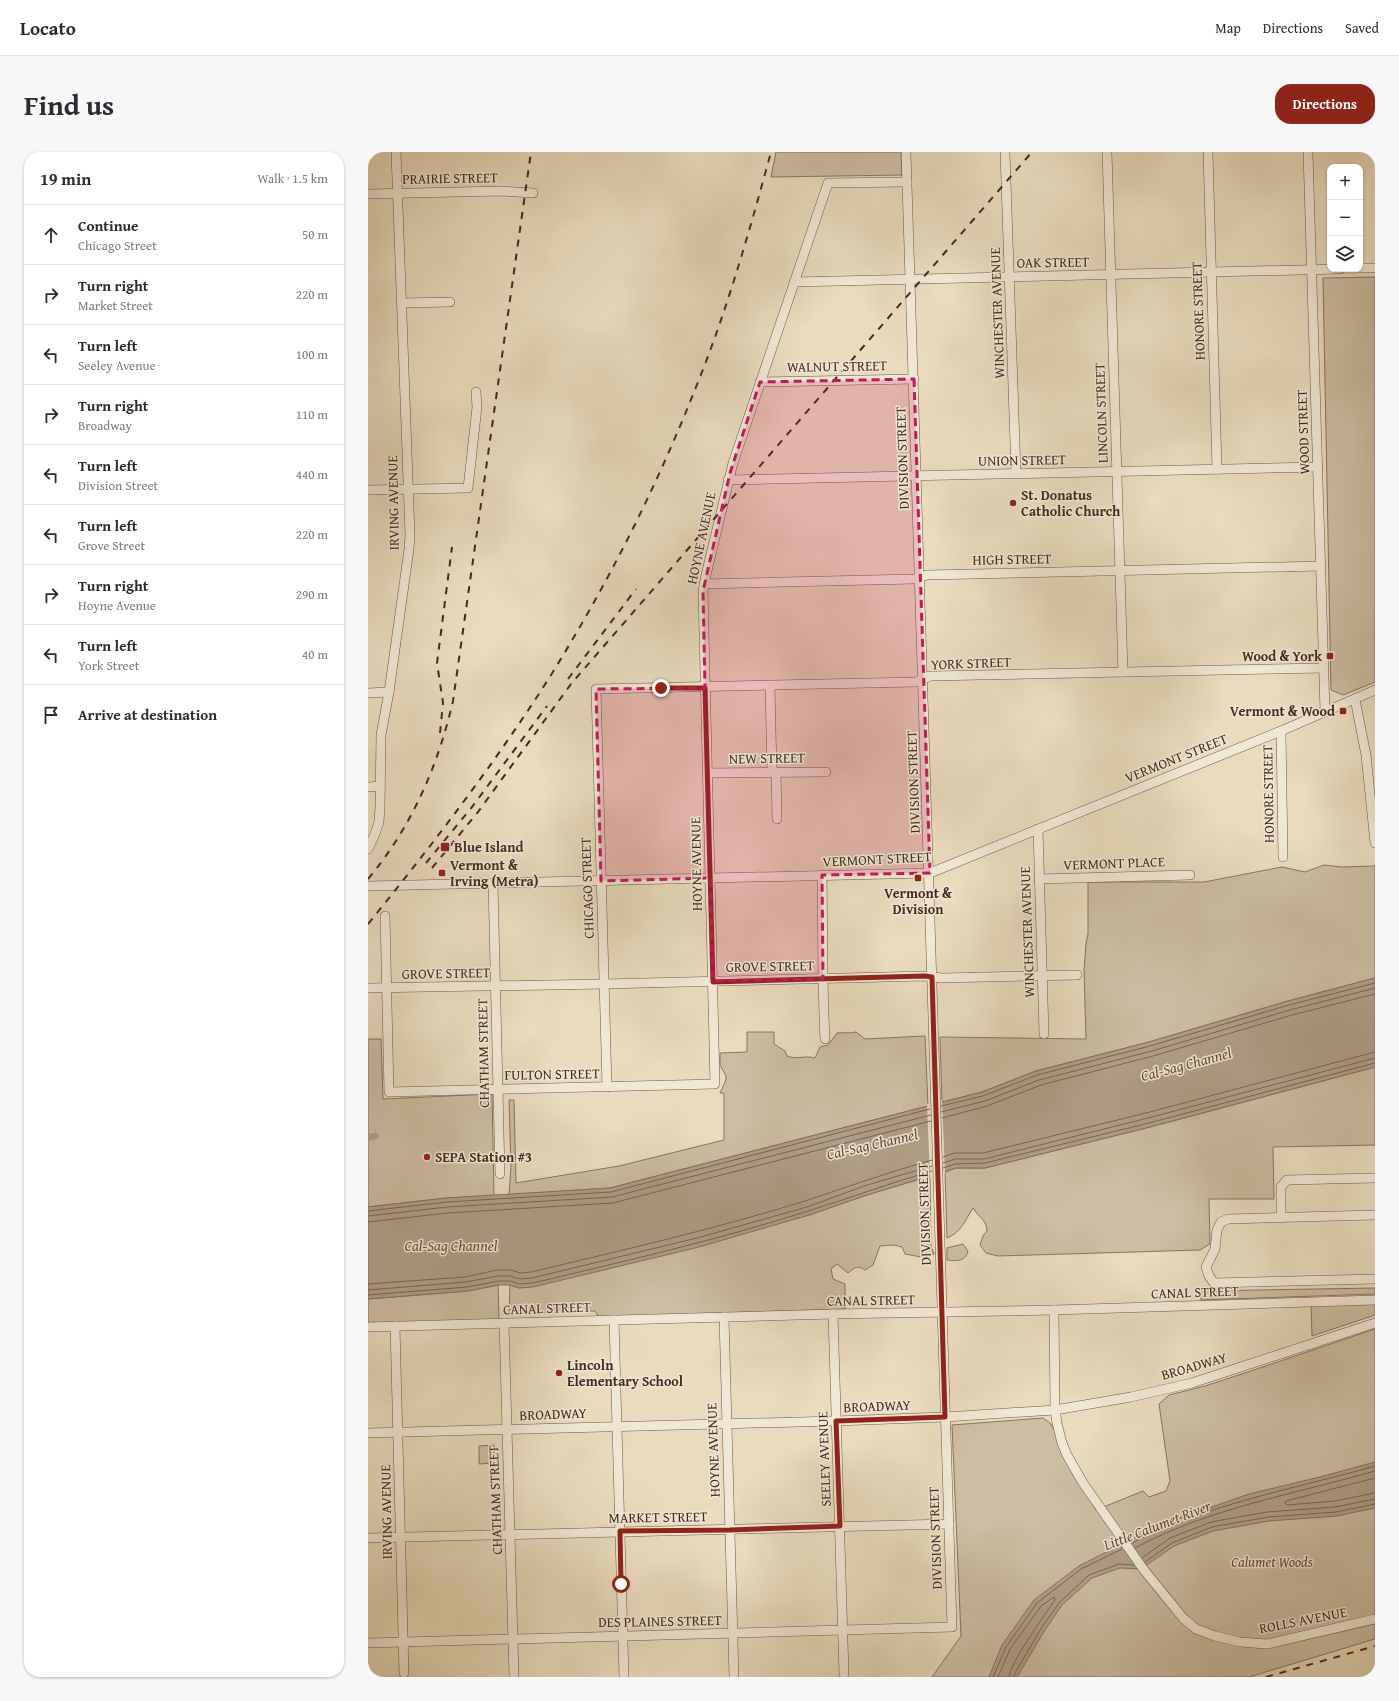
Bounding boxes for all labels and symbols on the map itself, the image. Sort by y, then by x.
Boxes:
street label: PRAIRIE STREET [402,167,498,189]
street label: WINCHESTER AVENUE [985,247,1009,379]
street label: OAK STREET [1016,251,1090,273]
street label: HONORE STREET [1186,261,1210,361]
street label: WALNUT STREET [787,355,887,377]
street label: LINCOLN STREET [1089,362,1113,463]
street label: WOOD STREET [1292,389,1314,475]
street label: DIVISION STREET [890,406,914,510]
street label: UNION STREET [978,449,1066,471]
street label: IRVING AVENUE [382,455,404,551]
place label: St. Donatus Catholic Church [1021,485,1121,521]
street label: HOYNE AVENUE [681,490,721,586]
marker: St. Donatus Catholic Church [1008,498,1018,508]
street label: HIGH STREET [972,548,1052,570]
place label: Wood & York [1242,646,1323,666]
marker: Wood & York [1325,651,1335,661]
street label: YORK STREET [930,652,1012,674]
route end [652,679,670,697]
place label: Vermont & Wood [1230,701,1335,721]
marker: Vermont & Wood [1338,706,1348,716]
street label: VERMONT STREET [1122,728,1230,788]
street label: DIVISION STREET [901,730,925,834]
street label: HONORE STREET [1257,744,1279,843]
street label: NEW STREET [729,747,805,769]
street label: HOYNE AVENUE [685,817,707,911]
place label: Blue Island [454,837,524,857]
street label: CHICAGO STREET [575,837,599,939]
marker: Blue Island [439,841,451,853]
street label: VERMONT STREET [822,846,932,872]
street label: VERMONT PLACE [1063,851,1165,875]
place label: Vermont & Irving (Metra) [450,855,539,891]
street label: WINCHESTER AVENUE [1015,866,1039,998]
marker: Vermont & Irving (Metra) [437,868,447,878]
marker: Vermont & Division [913,873,923,883]
place label: Vermont & Division [884,883,952,919]
street label: GROVE STREET [726,955,815,977]
street label: GROVE STREET [402,962,491,984]
street label: CHATHAM STREET [472,998,494,1108]
water label: Cal-Sag Channel [1138,1042,1234,1086]
street label: FULTON STREET [504,1063,600,1085]
water label: Cal-Sag Channel [824,1123,920,1165]
place label: SEPA Station #3 [435,1147,532,1167]
marker: SEPA Station #3 [422,1152,432,1162]
street label: DIVISION STREET [912,1162,936,1266]
water label: Cal-Sag Channel [404,1235,498,1256]
street label: CANAL STREET [1151,1280,1239,1304]
street label: CANAL STREET [827,1289,915,1311]
street label: CANAL STREET [503,1296,591,1320]
street label: BROADWAY [1159,1347,1230,1385]
place label: Lincoln Elementary School [567,1355,684,1391]
marker: Lincoln Elementary School [554,1368,564,1378]
street label: BROADWAY [843,1395,912,1417]
street label: BROADWAY [519,1403,588,1425]
street label: HOYNE AVENUE [701,1403,725,1497]
street label: SEELEY AVENUE [812,1411,836,1507]
street label: CHATHAM STREET [483,1445,507,1555]
street label: IRVING AVENUE [375,1464,397,1560]
street label: DIVISION STREET [923,1486,947,1590]
water label: Little Calumet River [1099,1495,1214,1556]
street label: MARKET STREET [608,1506,708,1528]
park label: Calumet Woods [1231,1552,1313,1572]
route start [612,1575,630,1593]
street label: ROLLS AVENUE [1257,1602,1349,1638]
street label: DES PLAINES STREET [598,1610,722,1632]

